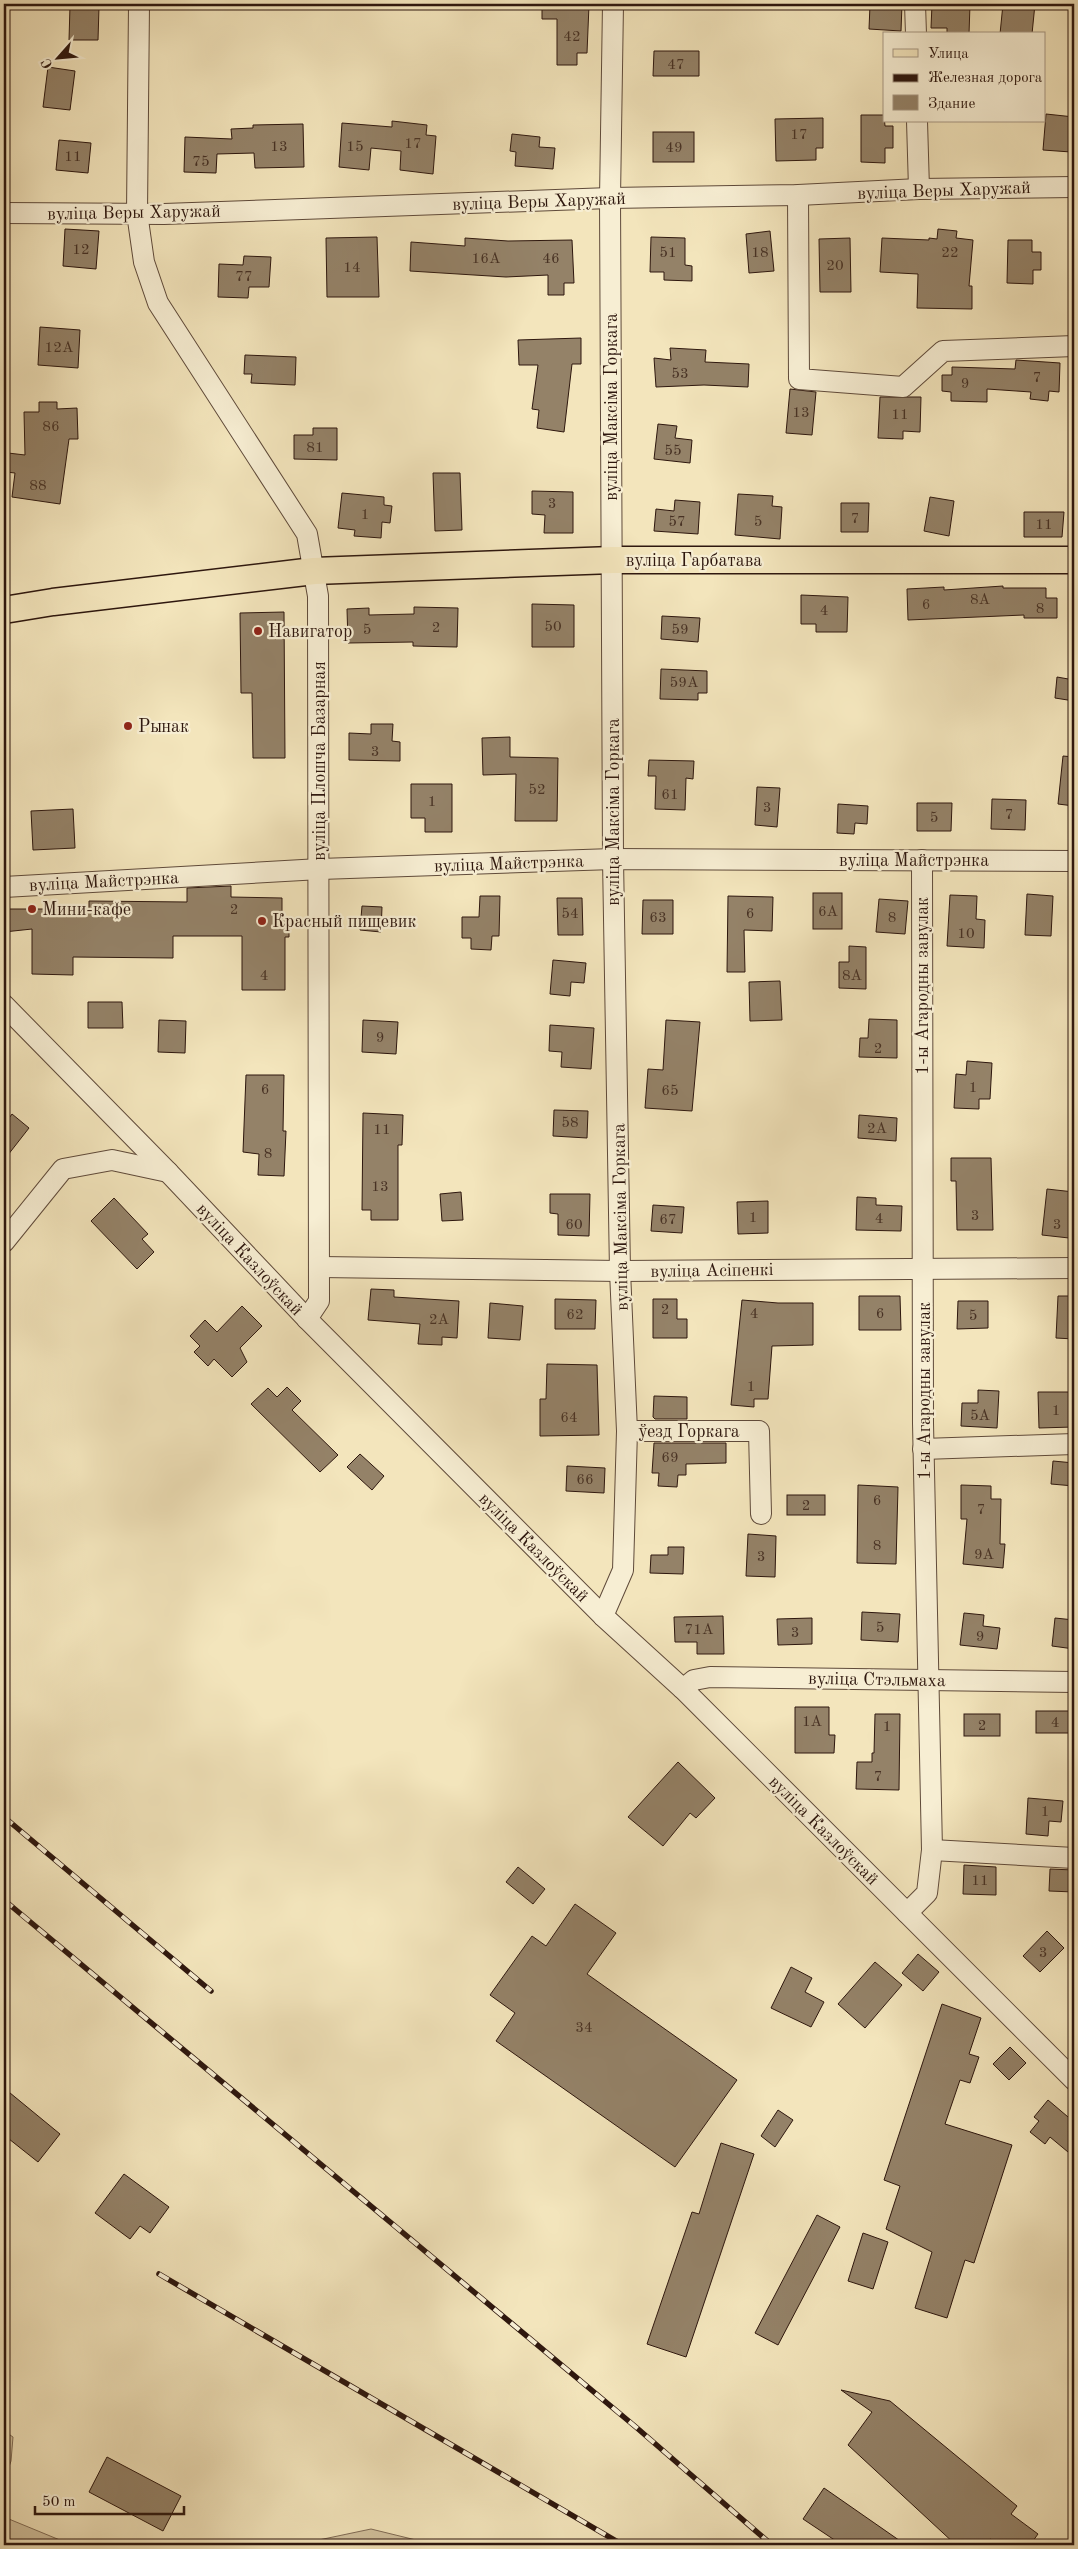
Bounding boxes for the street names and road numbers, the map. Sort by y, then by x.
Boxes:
street label: вуліца Веры Харужай [857,179,1031,203]
street label: вуліца Веры Харужай [452,190,626,214]
street label: вуліца Веры Харужай [47,202,221,224]
street label: вуліца Максіма Горкага [603,313,621,501]
street label: вуліца Гарбатава [626,552,762,570]
street label: вуліца Плошча Базарная [311,661,329,861]
street label: вуліца Максіма Горкага [605,718,623,906]
street label: вуліца Майстрэнка [434,852,584,876]
street label: вуліца Майстрэнка [839,852,989,870]
street label: вуліца Майстрэнка [29,869,180,895]
street label: 1-ы Агародны завулак [914,897,932,1075]
street label: вуліца Максіма Горкага [610,1123,632,1311]
street label: вуліца Казлоўскай [193,1200,306,1319]
street label: вуліца Асіпенкі [650,1261,774,1281]
street label: 1-ы Агародны завулак [916,1302,934,1480]
street label: ўезд Горкага [638,1423,740,1441]
street label: вуліца Казлоўскай [475,1490,591,1606]
street label: вуліца Стэльмаха [808,1670,946,1690]
street label: вуліца Казлоўскай [765,1773,881,1889]

